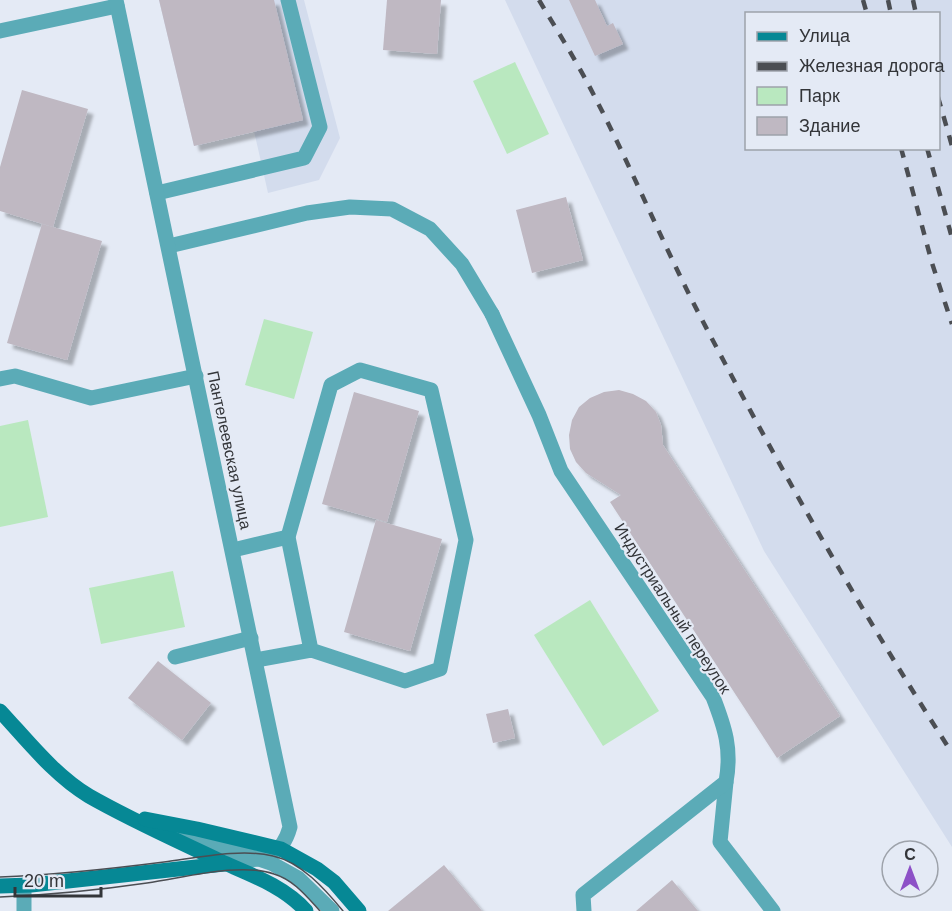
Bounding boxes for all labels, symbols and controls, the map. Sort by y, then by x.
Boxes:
legend [745,12,940,150]
text: Улица [799,26,851,46]
text: Железная дорога [799,56,946,76]
text: Парк [799,86,840,106]
text: Здание [799,116,860,136]
street label: Пантелеевская улица [204,369,255,531]
street label: Индустриальный переулок [611,520,734,697]
north arrow [880,839,940,899]
text: С [904,846,916,863]
scale bar [15,860,100,898]
text: 20 m [24,871,64,891]

